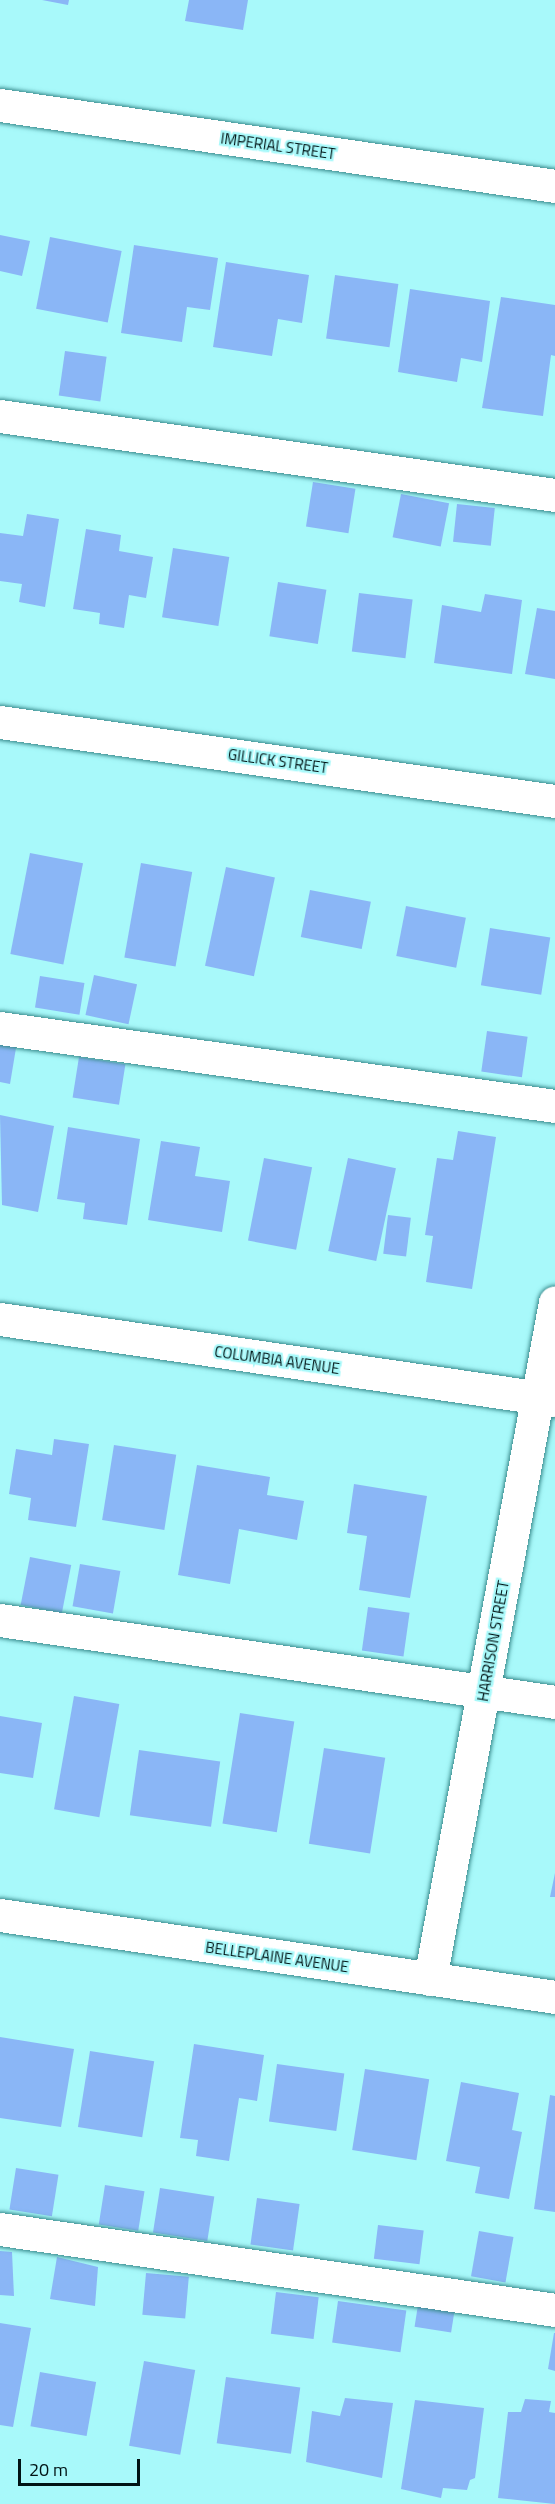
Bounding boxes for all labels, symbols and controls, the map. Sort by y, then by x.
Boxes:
street label: IMPERIAL STREET [220,129,336,163]
street label: GILLICK STREET [227,745,329,777]
street label: COLUMBIA AVENUE [213,1342,341,1378]
street label: HARRISON STREET [474,1579,512,1703]
street label: BELLEPLAINE AVENUE [204,1938,350,1976]
scale bar [21,2447,142,2485]
text: 20 m [29,2456,68,2483]

